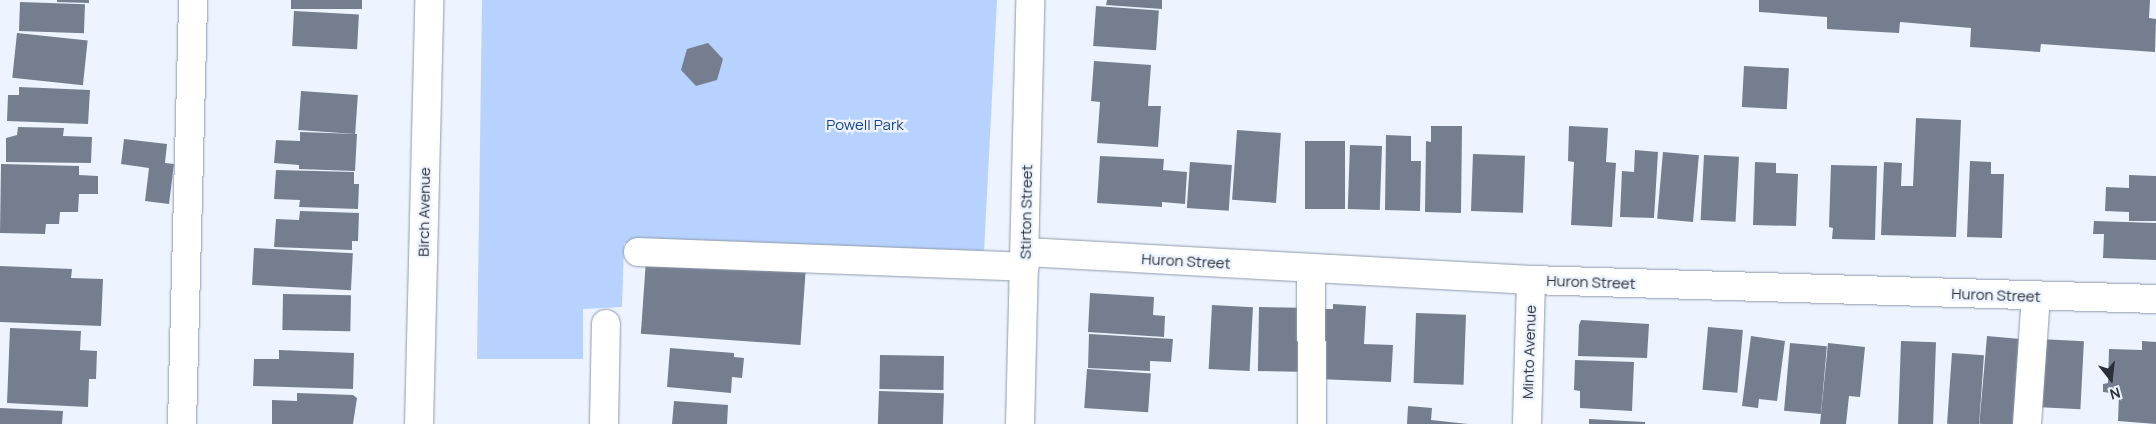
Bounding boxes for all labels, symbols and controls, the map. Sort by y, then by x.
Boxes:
park label: Powell Park [826,116,904,134]
street label: Stirton Street [1016,164,1036,260]
street label: Birch Avenue [414,167,434,257]
street label: Huron Street [1141,250,1231,272]
street label: Huron Street [1546,271,1636,293]
street label: Huron Street [1951,284,2041,306]
street label: Minto Avenue [1518,305,1540,399]
north arrow [2086,354,2136,404]
text: N [2108,383,2123,404]

